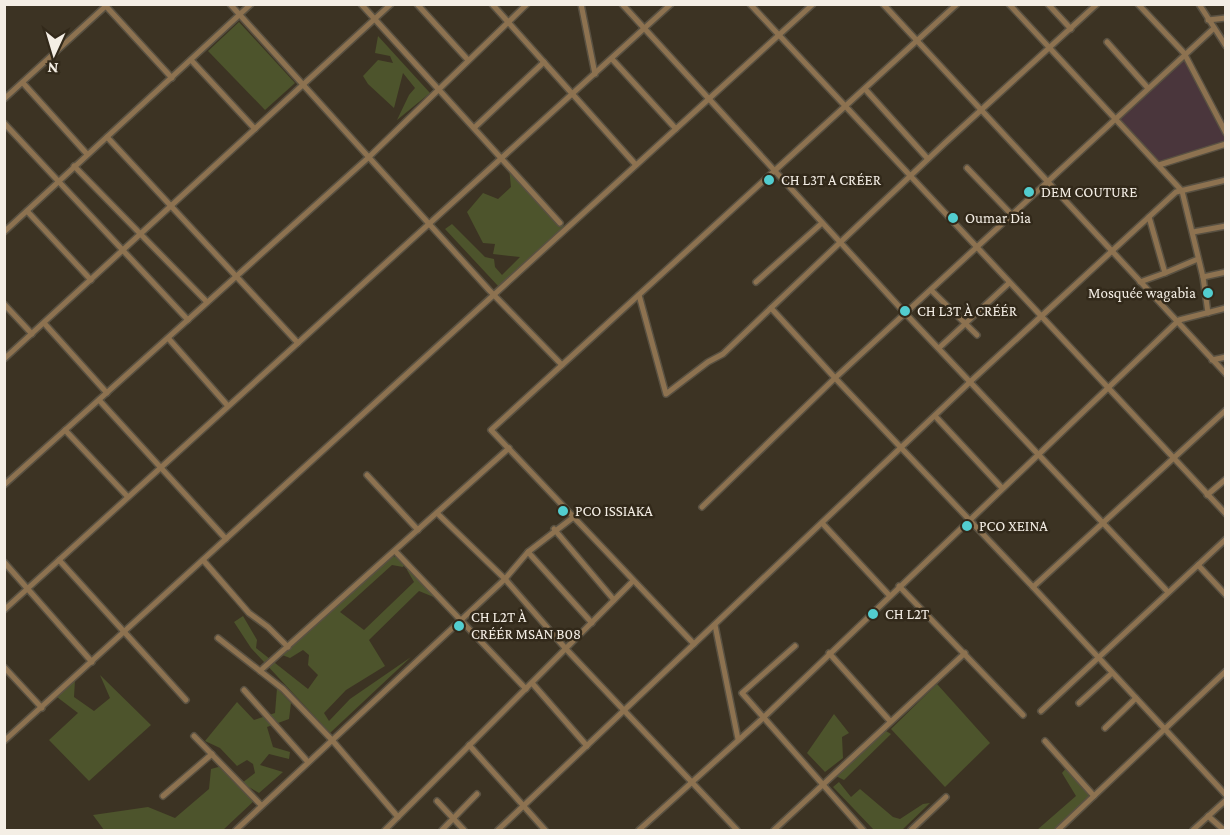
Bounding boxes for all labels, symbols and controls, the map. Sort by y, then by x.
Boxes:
north arrow [24,24,84,84]
text: N [47,60,59,77]
place label: CH L3T A CRÉER [781,172,882,188]
marker: CH L3T A CRÉER [762,173,776,187]
place label: DEM COUTURE [1041,184,1137,200]
marker: DEM COUTURE [1022,185,1036,199]
place label: Oumar Dia [965,210,1031,226]
marker: Oumar Dia [946,211,960,225]
place label: Mosquée wagabia [1088,285,1196,302]
marker: Mosquée wagabia [1201,286,1215,300]
place label: CH L3T À CRÉÉR [917,303,1018,319]
marker: CH L3T À CRÉÉR [898,304,912,318]
place label: PCO ISSIAKA [575,503,653,519]
marker: PCO ISSIAKA [556,504,570,518]
place label: PCO XEINA [979,518,1048,534]
marker: PCO XEINA [960,519,974,533]
place label: CH L2T [885,606,929,622]
marker: CH L2T [866,607,880,621]
place label: CH L2T À CRÉÉR MSAN B08 [471,609,581,642]
marker: CH L2T À CRÉÉR MSAN B08 [452,619,466,633]

